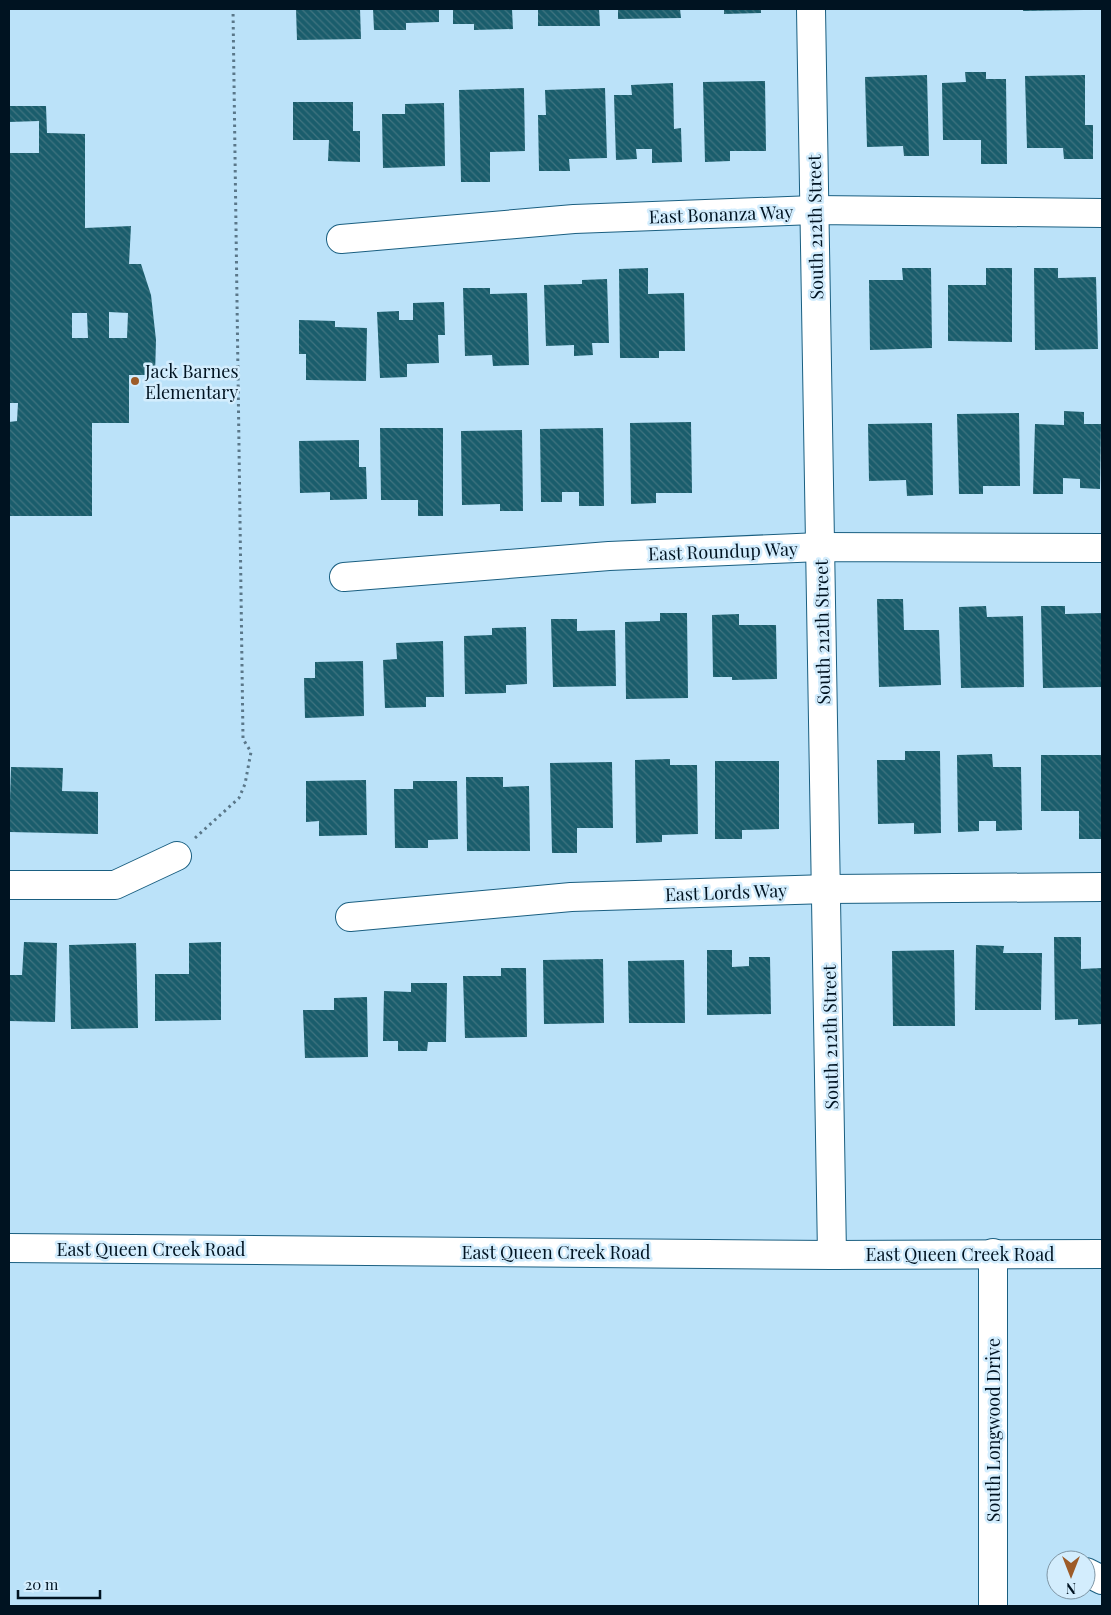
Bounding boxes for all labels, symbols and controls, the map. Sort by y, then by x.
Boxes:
street label: South 212th Street [802,154,828,300]
street label: East Bonanza Way [648,199,794,229]
place label: Jack Barnes Elementary [144,359,238,404]
marker: Jack Barnes Elementary [129,375,141,387]
street label: East Roundup Way [648,536,798,566]
street label: South 212th Street [809,559,835,705]
street label: East Lords Way [664,878,788,906]
street label: South 212th Street [817,964,843,1110]
street label: East Queen Creek Road [56,1237,246,1261]
street label: East Queen Creek Road [461,1240,651,1264]
street label: East Queen Creek Road [865,1242,1055,1266]
street label: South Longwood Drive [981,1338,1005,1522]
north arrow [1046,1550,1096,1600]
scale bar [18,1568,100,1600]
text: 20 m [25,1574,59,1594]
text: N [1066,1579,1076,1598]

